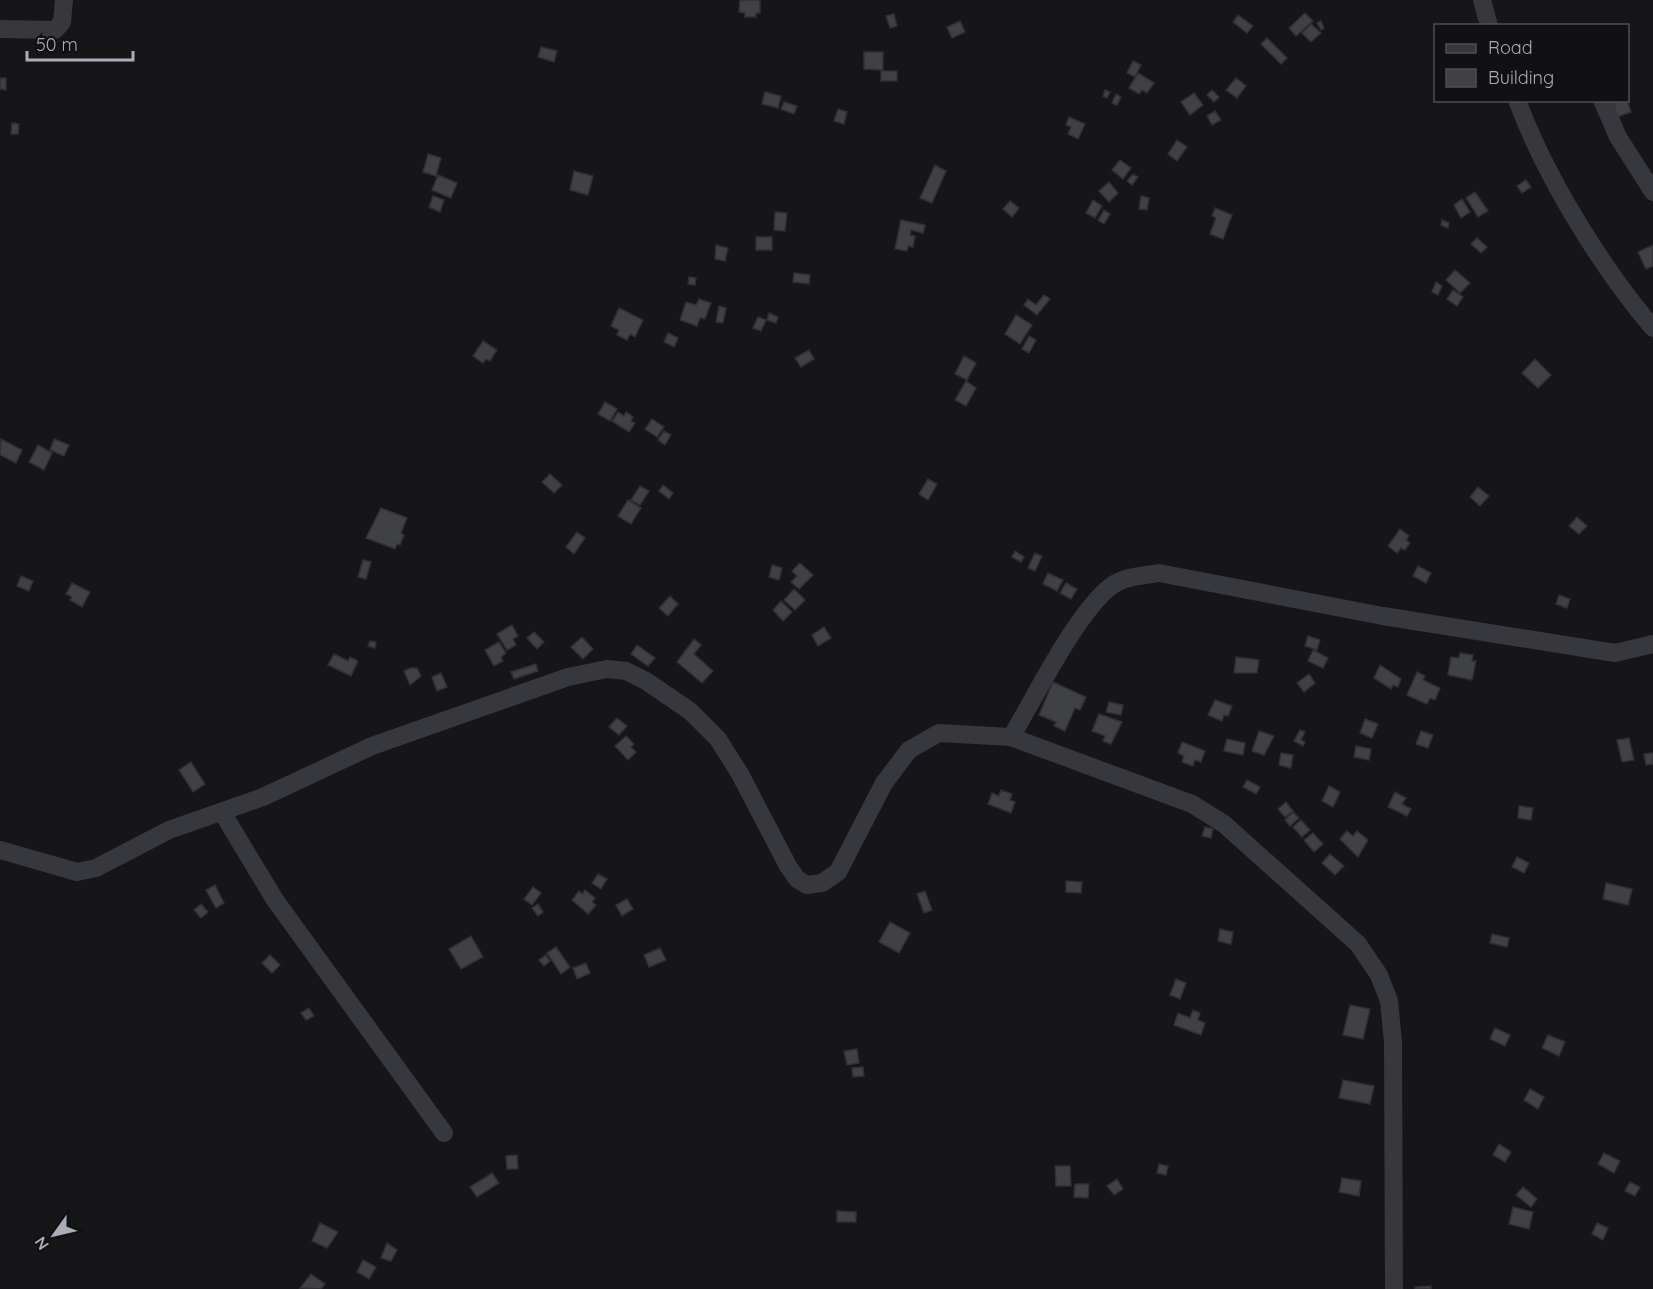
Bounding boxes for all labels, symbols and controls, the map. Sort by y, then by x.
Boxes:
scale bar [27,24,134,62]
legend [1434,24,1629,102]
text: 50 m [36,33,78,56]
text: Road [1488,36,1533,59]
text: Building [1488,66,1554,89]
north arrow [24,1205,84,1265]
text: N [30,1233,53,1254]

